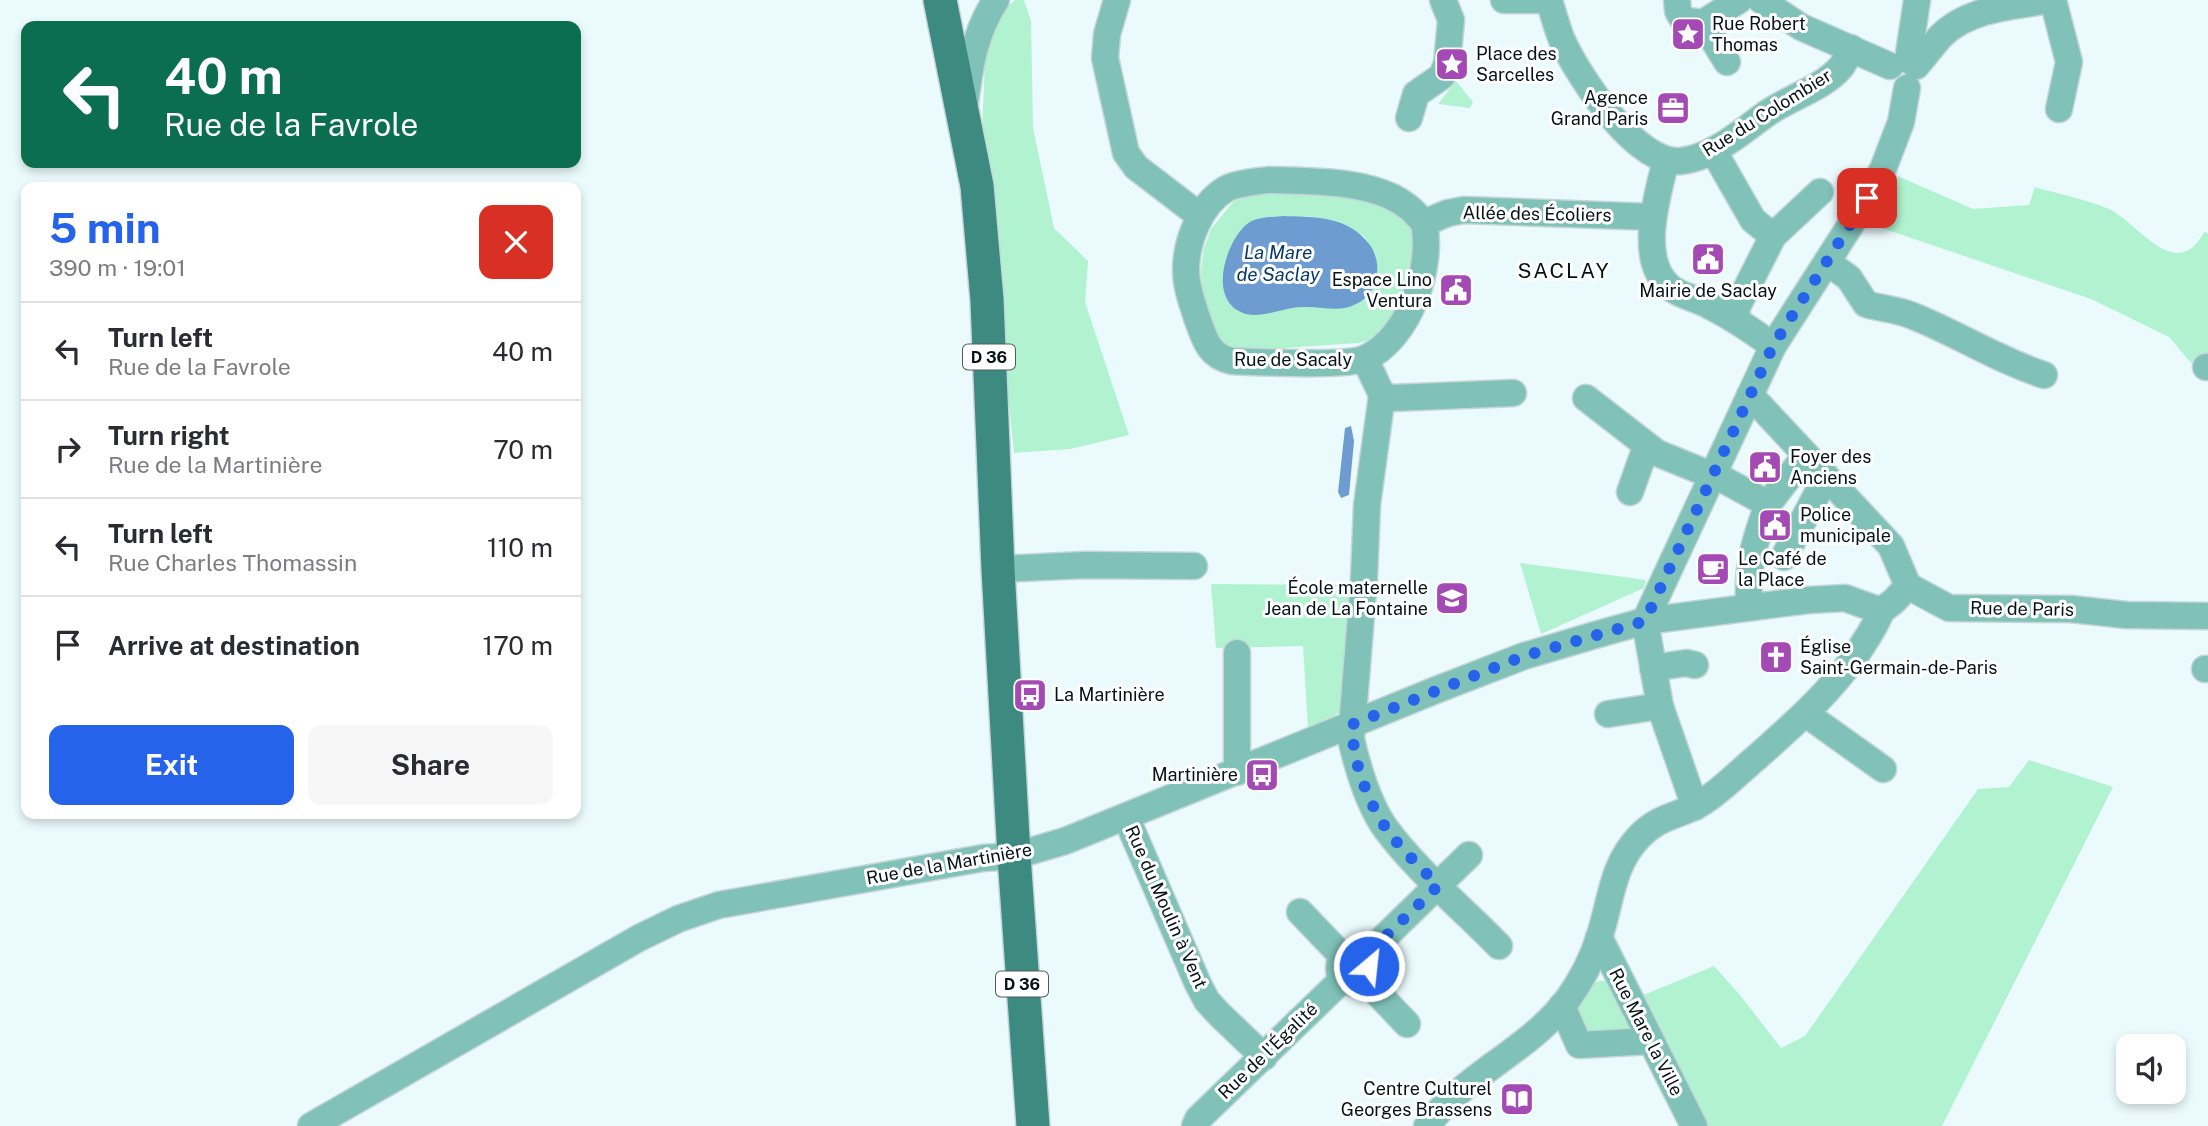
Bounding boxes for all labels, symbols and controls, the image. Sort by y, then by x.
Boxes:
place label: Rue Robert Thomas [1712,13,1806,55]
place icon: Rue Robert Thomas [1669,15,1707,53]
place label: Place des Sarcelles [1476,43,1557,85]
place icon: Place des Sarcelles [1433,45,1471,83]
text: 40 m [164,47,283,105]
icon: left [49,49,140,140]
street label: Rue du Colombier [1698,64,1835,161]
place label: Agence Grand Paris [1551,87,1648,129]
office icon: Agence Grand Paris [1654,89,1692,127]
text: Rue de la Favrole [164,106,418,143]
pin [1837,168,1897,228]
icon: arrive [1848,179,1886,217]
street label: Allée des Écoliers [1462,201,1612,225]
text: 5 min [49,203,161,252]
button: close [479,205,553,279]
public building icon: Mairie de Saclay [1689,240,1727,278]
water label: La Mare de Saclay [1236,241,1320,285]
text: 390 m · 19:01 [49,254,186,281]
district label: SACLAY [1518,258,1610,283]
place label: Espace Lino Ventura [1332,269,1432,311]
public building icon: Espace Lino Ventura [1437,271,1475,309]
place label: Mairie de Saclay [1639,280,1777,301]
text: Turn left [108,322,213,353]
icon: left [49,332,87,370]
text: 40 m [492,336,553,367]
road number: D 36 [963,344,1015,370]
street label: Rue de Sacaly [1234,349,1352,370]
text: Rue de la Favrole [108,353,291,380]
text: Turn right [108,420,230,451]
icon: right [49,430,87,468]
text: 70 m [493,434,553,465]
place label: Foyer des Anciens [1790,446,1871,488]
public building icon: Foyer des Anciens [1746,448,1784,486]
text: Rue de la Martinière [108,451,323,478]
place label: Police municipale [1800,504,1891,546]
public building icon: Police municipale [1756,506,1794,544]
text: Turn left [108,518,213,549]
icon: left [49,528,87,566]
text: 110 m [487,532,553,563]
place label: Le Café de la Place [1738,548,1827,590]
text: Rue Charles Thomassin [108,549,357,576]
cafe icon: Le Café de la Place [1694,550,1732,588]
place label: École maternelle Jean de La Fontaine [1264,576,1428,619]
school or university icon: École maternelle Jean de La Fontaine [1433,579,1471,617]
street label: Rue de Paris [1970,597,2074,620]
icon: arrive [49,626,87,664]
text: Arrive at destination [108,630,360,661]
text: 170 m [483,630,553,661]
place label: Église Saint-Germain-de-Paris [1800,635,1997,678]
church icon: Église Saint-Germain-de-Paris [1757,638,1795,676]
bus stop icon: La Martinière [1011,676,1049,714]
place label: La Martinière [1054,684,1165,705]
button: Exit [49,725,294,805]
button: Share [308,725,553,805]
bus stop icon: Martinière [1243,756,1281,794]
place label: Martinière [1152,764,1238,785]
street label: Rue du Moulin à Vent [1121,822,1212,991]
street label: Rue de la Martinière [864,839,1033,888]
position arrow [1332,929,1406,1003]
street label: Rue Mare la Ville [1605,964,1688,1099]
road number: D 36 [996,972,1048,996]
street label: Rue de l'Égalité [1213,997,1322,1103]
map controls [2116,1034,2186,1104]
button: sound [2116,1034,2186,1104]
place label: Centre Culturel Georges Brassens [1341,1078,1492,1120]
library icon: Centre Culturel Georges Brassens [1498,1080,1536,1118]

